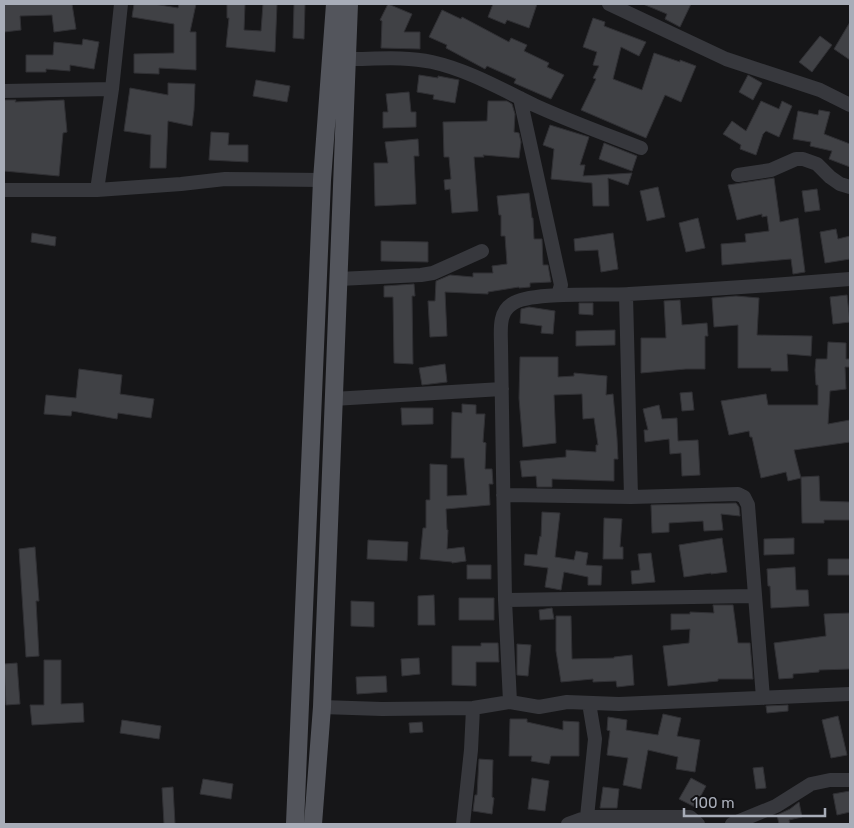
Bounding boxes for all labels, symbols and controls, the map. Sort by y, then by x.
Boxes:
scale bar [684,786,825,818]
text: 100 m [692,794,734,812]

